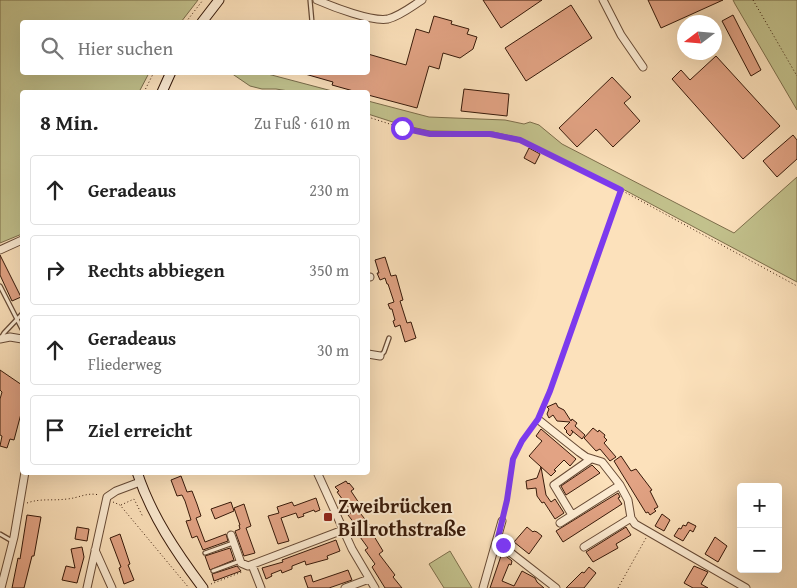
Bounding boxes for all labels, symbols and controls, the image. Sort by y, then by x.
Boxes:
north arrow [677,15,722,60]
search box [20,20,370,75]
icon: search [38,34,66,62]
text: Hier suchen [78,34,173,62]
text: 8 Min. [40,107,98,138]
text: Zu Fuß · 610 m [254,111,350,135]
route start [391,117,414,140]
icon: ahead [41,176,69,204]
text: Geradeaus [88,176,176,204]
text: 230 m [309,178,349,202]
icon: right [41,256,69,284]
text: Rechts abbiegen [88,256,225,284]
text: 350 m [309,258,349,282]
text: Geradeaus [88,324,176,352]
icon: ahead [41,336,69,364]
text: 30 m [317,338,349,362]
text: Fliederweg [88,352,161,376]
icon: arrive [41,416,69,444]
text: Ziel erreicht [88,416,192,444]
map controls [737,483,782,573]
button: + [737,483,782,528]
place label: Zweibrücken Billrothstraße [338,491,466,543]
marker: Zweibrücken Billrothstraße [322,511,334,523]
button: − [737,528,782,573]
route end [492,534,515,557]

